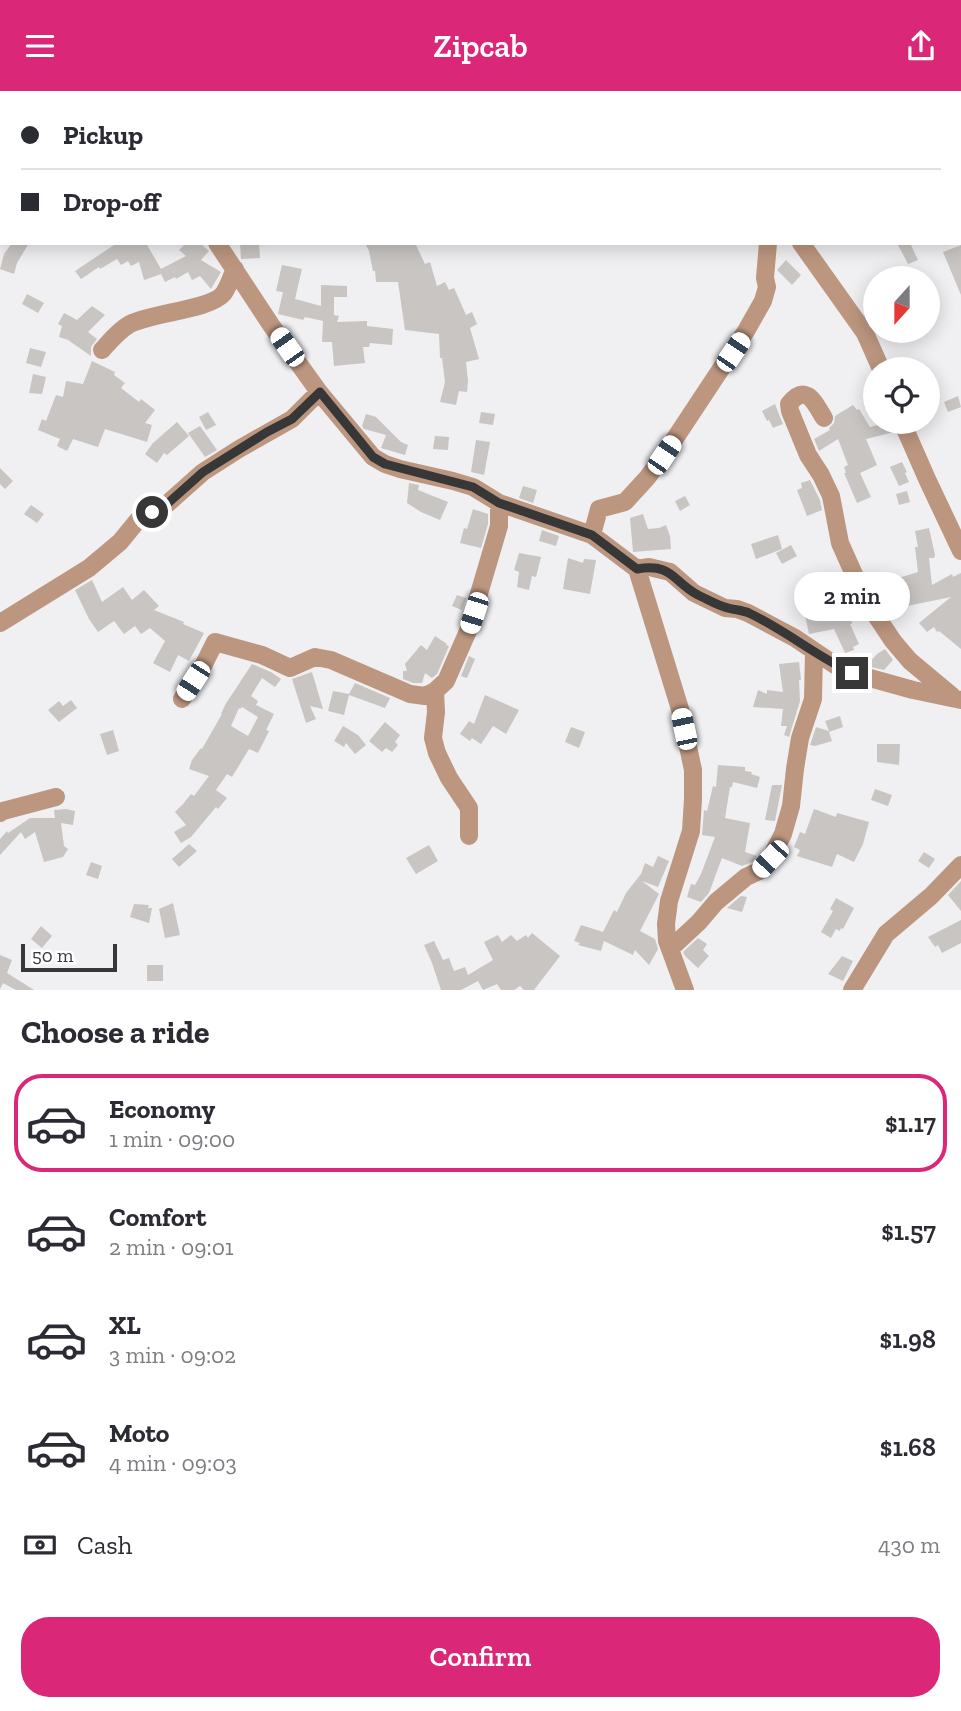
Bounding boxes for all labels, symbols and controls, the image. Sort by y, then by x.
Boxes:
icon: menu [21,27,59,65]
text: Zipcab [433,27,528,65]
icon: share [902,27,940,65]
text: Pickup [63,119,143,151]
text: Drop-off [63,186,160,218]
north arrow [863,266,940,343]
map controls [863,266,940,434]
car [267,324,308,370]
car [713,329,754,375]
button: locate [863,357,940,434]
car [644,432,685,478]
route start [136,496,168,528]
callout: 2 min [794,571,910,621]
text: 2 min [823,582,881,610]
car [458,590,491,636]
route end [836,657,868,689]
car [173,658,214,704]
car [670,706,699,752]
car [748,836,793,882]
scale bar [21,941,117,973]
text: 50 m [32,944,73,967]
text: Choose a ride [21,1013,209,1051]
icon: car [25,1092,88,1155]
text: Economy [109,1093,215,1125]
text: $1.17 [885,1107,936,1139]
text: 1 min · 09:00 [109,1125,235,1153]
icon: car [25,1200,88,1263]
text: Comfort [109,1201,206,1233]
text: $1.57 [881,1215,936,1247]
text: 2 min · 09:01 [109,1233,234,1261]
icon: car [25,1308,88,1371]
text: XL [109,1309,141,1341]
text: $1.98 [879,1323,936,1355]
text: 3 min · 09:02 [109,1341,236,1369]
icon: car [25,1416,88,1479]
text: Moto [109,1417,169,1449]
text: $1.68 [880,1431,936,1463]
text: 4 min · 09:03 [109,1449,237,1477]
icon: cash [21,1526,59,1564]
text: Cash [77,1529,132,1561]
text: 430 m [878,1531,940,1559]
button: Confirm [21,1617,940,1697]

